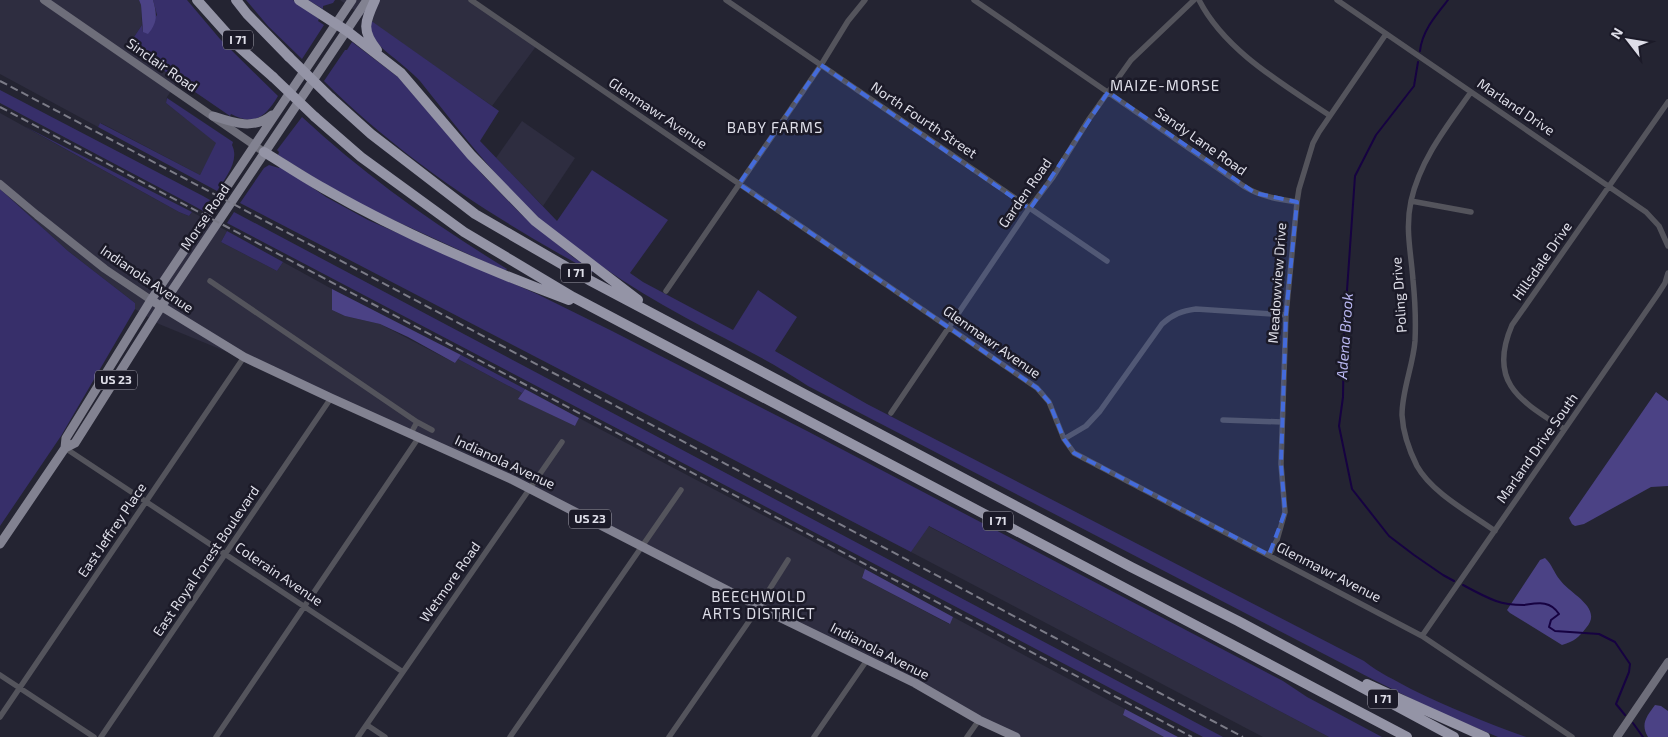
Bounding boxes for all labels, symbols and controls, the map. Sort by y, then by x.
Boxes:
north arrow [1603,15,1653,65]
text: N [1607,24,1626,42]
road number: I 71 [223,30,253,50]
street label: Sinclair Road [124,34,201,95]
street label: Glenmawr Avenue [606,73,711,152]
street label: Marland Drive [1474,74,1558,139]
district label: MAIZE-MORSE [1110,76,1220,94]
street label: North Fourth Street [868,78,981,161]
street label: Sandy Lane Road [1152,103,1250,178]
district label: BABY FARMS [727,118,823,136]
street label: Garden Road [994,155,1055,231]
street label: Morse Road [176,181,233,253]
street label: Hillsdale Drive [1508,218,1575,303]
street label: Meadowview Drive [1264,222,1289,344]
street label: Indianola Avenue [97,241,197,316]
street label: Poling Drive [1387,257,1410,334]
road number: I 71 [561,264,591,282]
water label: Adena Brook [1332,292,1356,381]
street label: Glenmawr Avenue [940,302,1044,382]
road number: US 23 [95,370,137,390]
street label: Marland Drive South [1492,389,1581,506]
street label: Indianola Avenue [452,431,558,492]
street label: East Jeffrey Place [74,479,150,580]
street label: East Royal Forest Boulevard [149,482,262,639]
road number: US 23 [569,509,611,528]
road number: I 71 [983,512,1013,530]
street label: Colerain Avenue [232,538,326,609]
street label: Wetmore Road [416,538,484,625]
street label: Glenmawr Avenue [1274,538,1384,605]
district label: BEECHWOLD ARTS DISTRICT [702,587,816,622]
street label: Indianola Avenue [828,618,932,683]
road number: I 71 [1368,690,1398,709]

